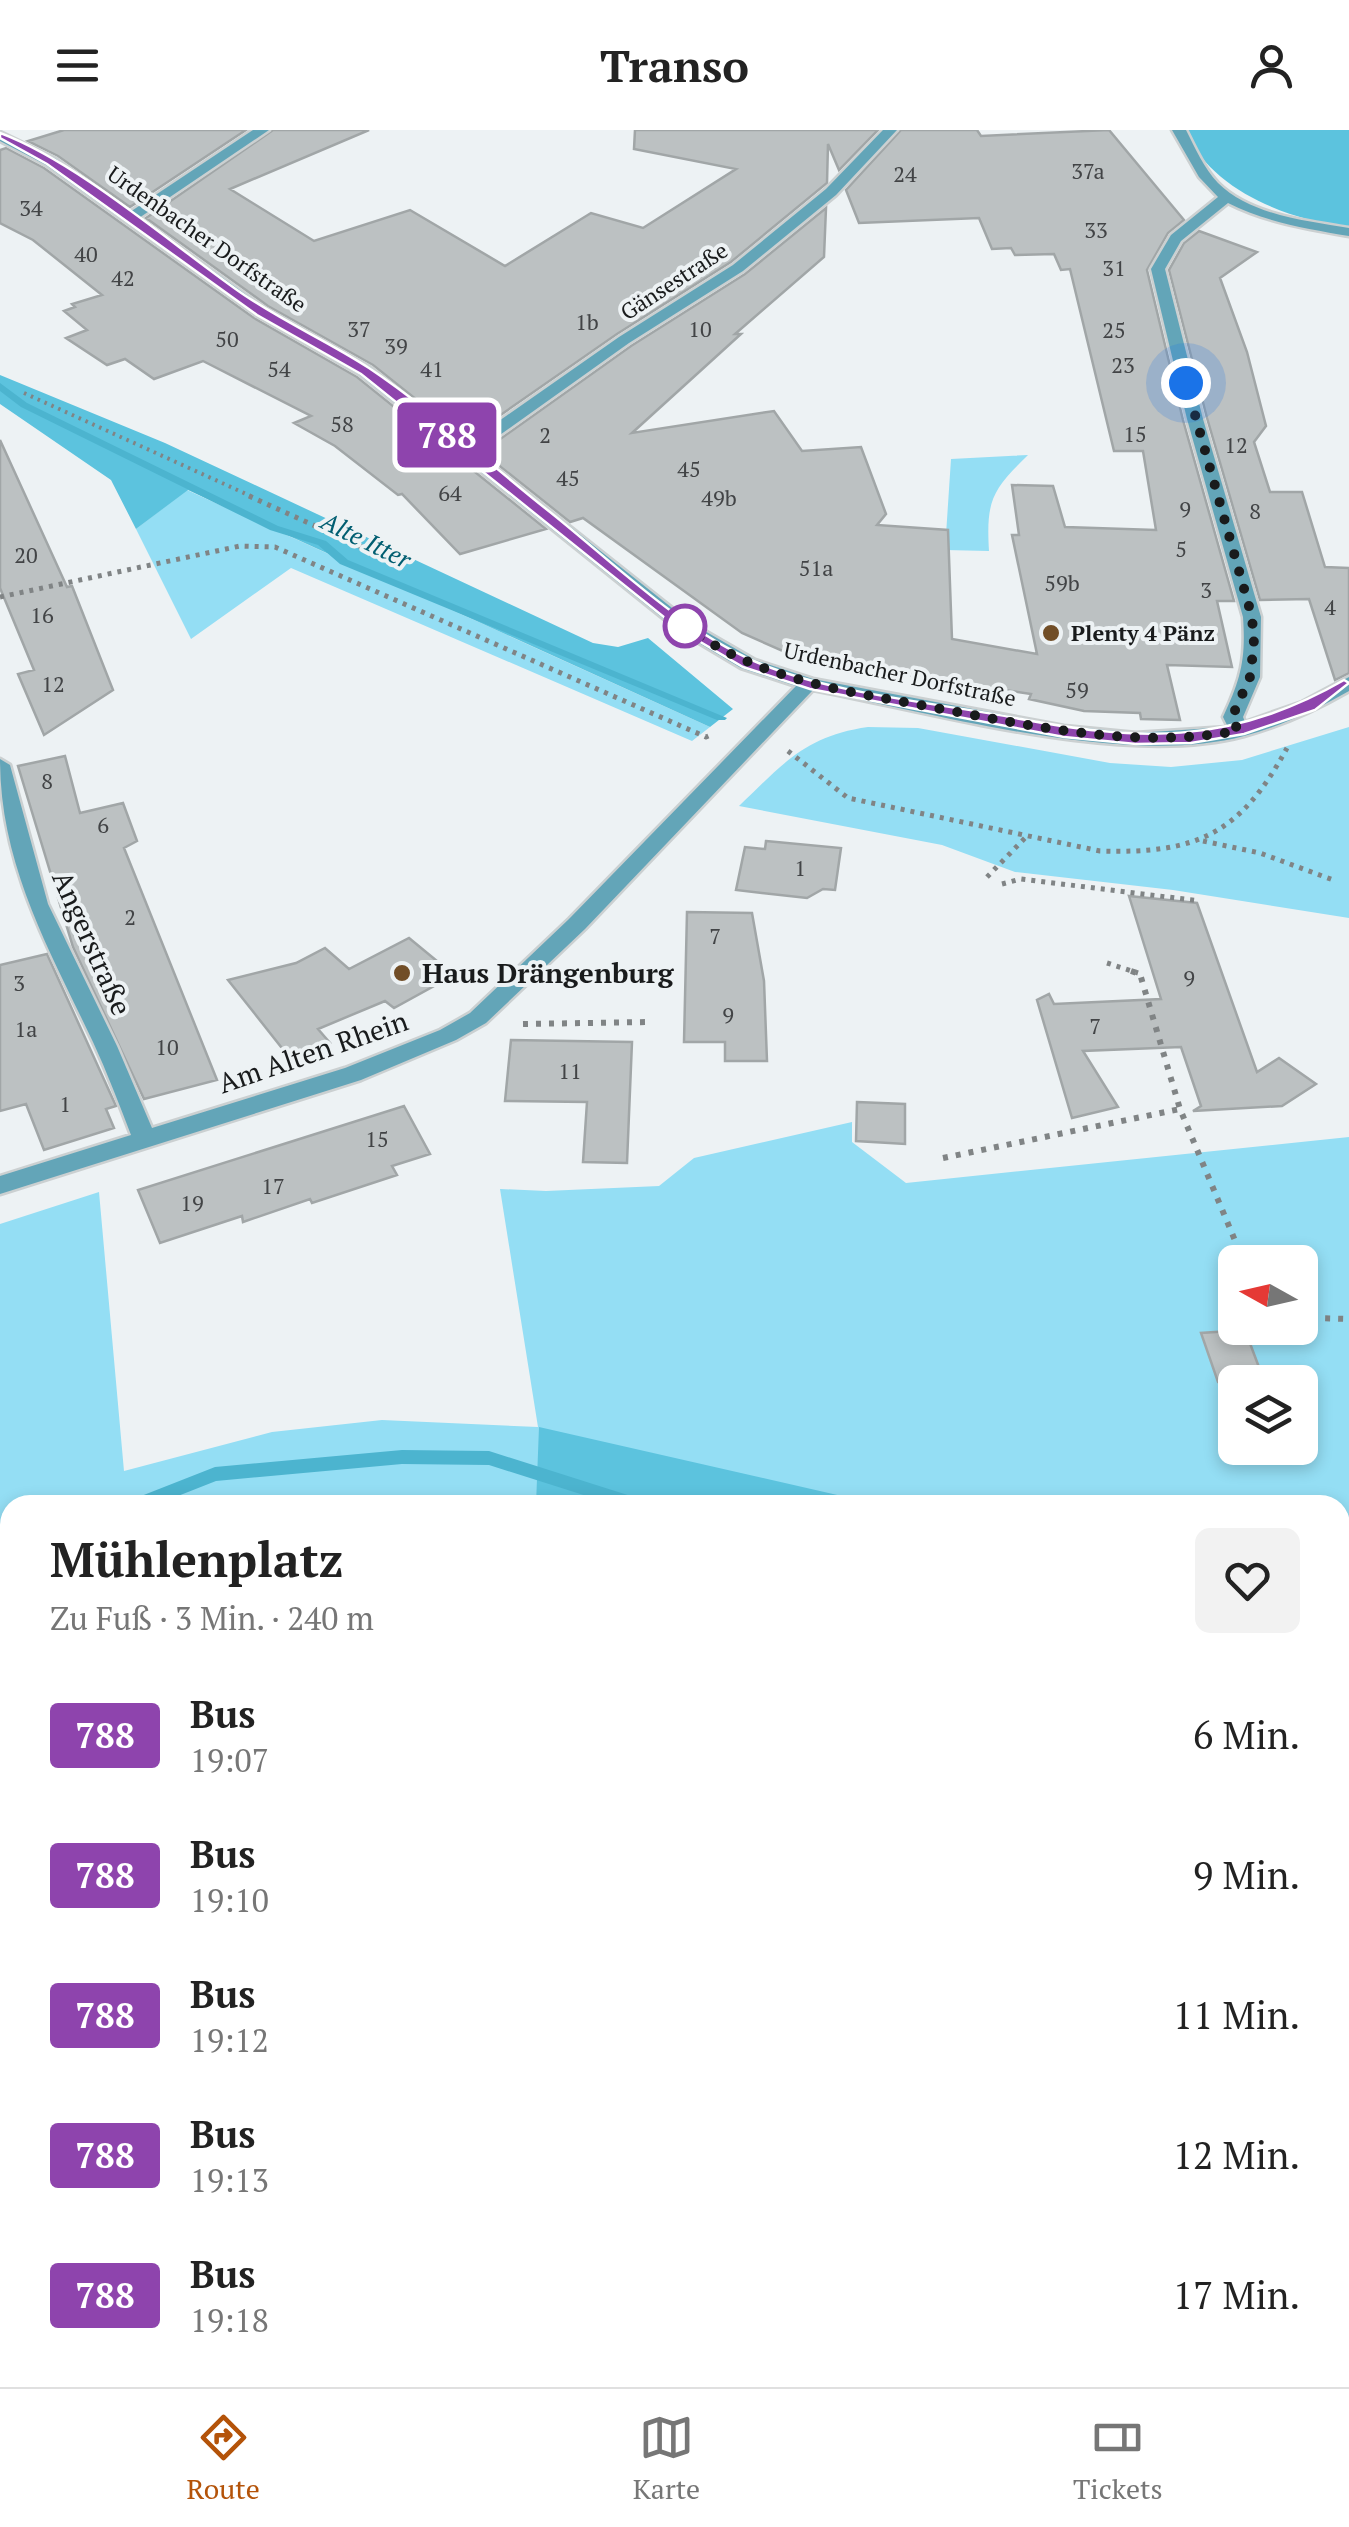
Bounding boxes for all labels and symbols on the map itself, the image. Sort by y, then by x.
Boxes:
house number: 37a [1071,156,1105,185]
street label: Urdenbacher Dorfstraße [102,159,313,318]
house number: 24 [893,159,917,188]
house number: 34 [19,193,43,222]
house number: 33 [1084,215,1108,244]
street label: Gänsestraße [615,235,733,326]
house number: 40 [74,239,98,268]
house number: 31 [1102,253,1126,282]
house number: 42 [111,263,135,292]
house number: 1b [575,307,599,336]
house number: 37 [347,314,371,343]
house number: 10 [688,314,712,343]
house number: 25 [1102,315,1126,344]
house number: 50 [215,324,239,353]
house number: 39 [384,331,408,360]
house number: 23 [1111,350,1135,379]
house number: 54 [267,354,291,383]
house number: 41 [420,354,444,383]
your location [1161,358,1211,408]
line badge: 788 [390,402,504,468]
house number: 58 [330,409,354,438]
house number: 15 [1123,419,1147,448]
house number: 2 [539,420,551,449]
house number: 12 [1224,430,1248,459]
house number: 45 [677,454,701,483]
house number: 45 [556,463,580,492]
house number: 64 [438,478,462,507]
house number: 49b [701,483,737,512]
house number: 9 [1179,494,1191,523]
house number: 8 [1249,496,1261,525]
water label: Alte Itter [314,503,418,576]
house number: 5 [1175,534,1187,563]
house number: 20 [14,540,38,569]
house number: 51a [799,553,833,582]
house number: 59b [1044,568,1080,597]
house number: 3 [1200,575,1212,604]
house number: 4 [1324,592,1336,621]
house number: 16 [30,600,54,629]
unlabelled marker [664,605,706,647]
place label: Plenty 4 Pänz [1071,618,1215,647]
marker: Plenty 4 Pänz [1040,622,1062,644]
street label: Urdenbacher Dorfstraße [781,635,1019,712]
house number: 12 [41,669,65,698]
house number: 59 [1065,675,1089,704]
house number: 8 [41,766,53,795]
house number: 6 [97,810,109,839]
house number: 1 [794,853,806,882]
street label: Angerstraße [44,865,141,1021]
house number: 2 [124,902,136,931]
house number: 7 [709,921,721,950]
place label: Haus Drängenburg [422,954,675,991]
marker: Haus Drängenburg [391,962,413,984]
house number: 9 [1183,963,1195,992]
house number: 3 [13,968,25,997]
house number: 9 [722,1000,734,1029]
street label: Am Alten Rhein [213,1002,413,1101]
house number: 7 [1089,1011,1101,1040]
house number: 1a [15,1014,37,1043]
house number: 10 [155,1032,179,1061]
house number: 11 [558,1056,582,1085]
house number: 1 [59,1089,71,1118]
house number: 15 [365,1124,389,1153]
house number: 17 [261,1171,285,1200]
house number: 19 [180,1188,204,1217]
north arrow [1218,1245,1318,1345]

